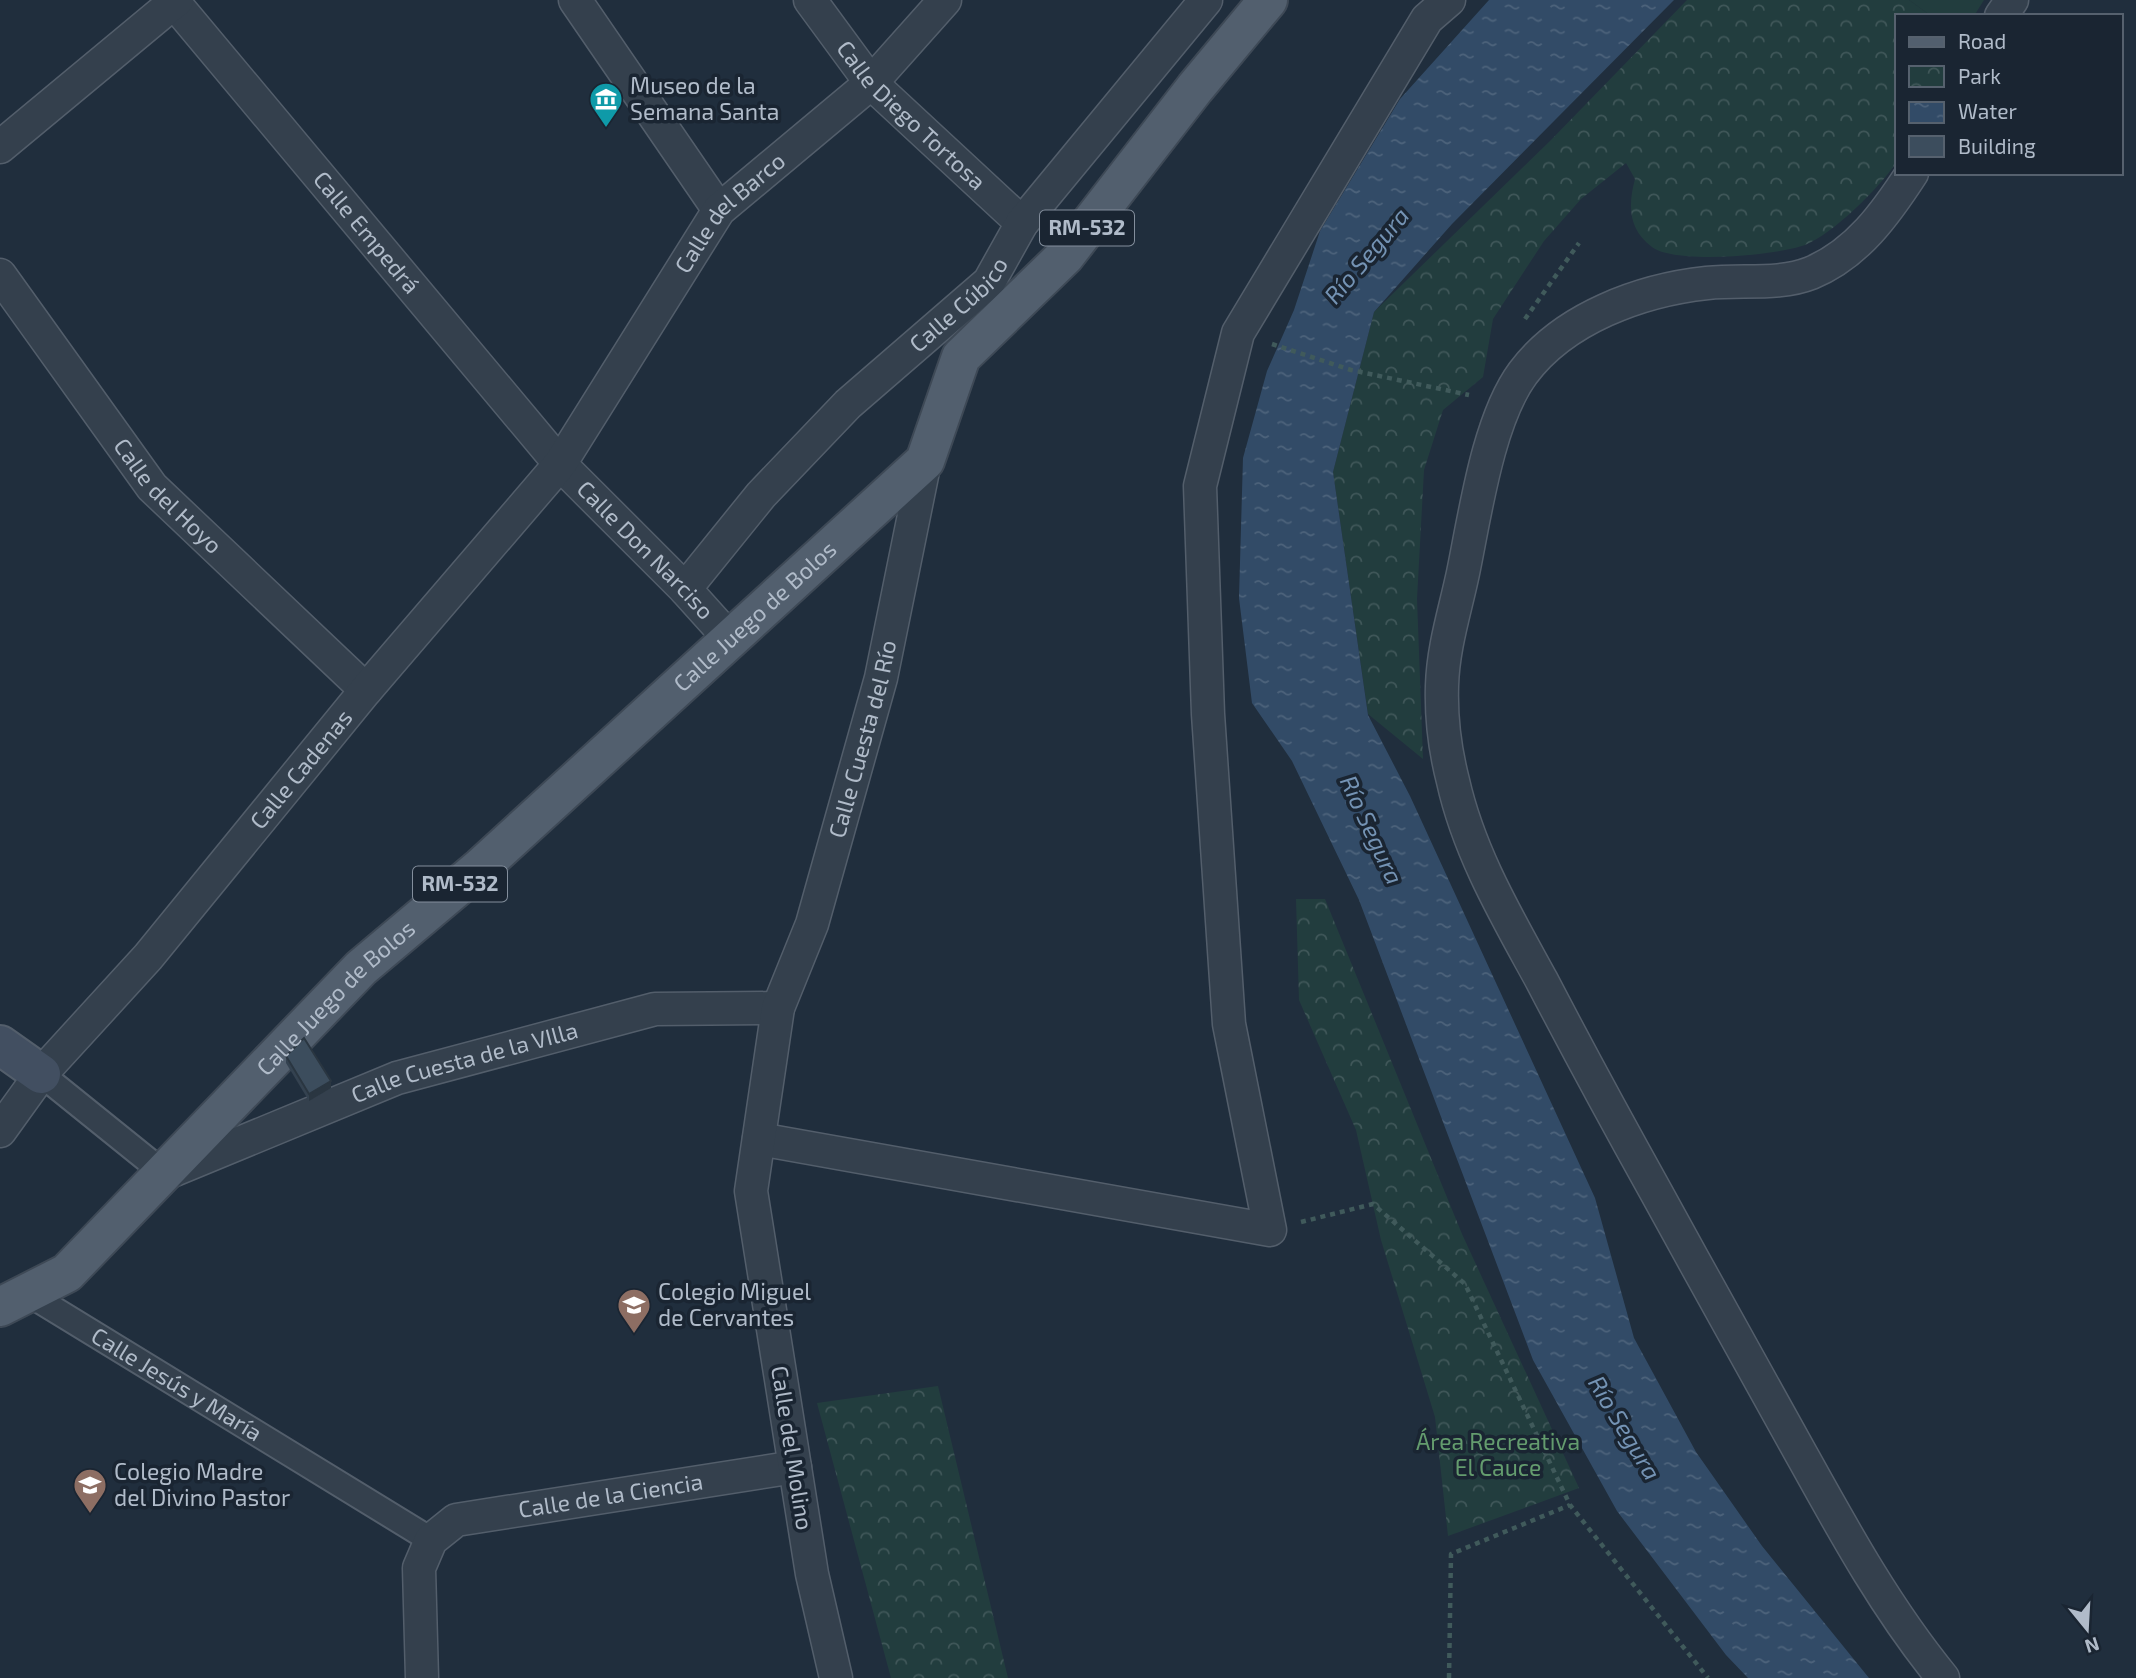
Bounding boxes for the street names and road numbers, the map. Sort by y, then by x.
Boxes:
street label: Calle Diego Tortosa [831,35,992,195]
street label: Calle del Barco [668,146,790,278]
street label: Calle Empedrá [308,165,426,299]
road number: RM-532 [1040,210,1134,246]
street label: Calle Cúbico [903,252,1013,357]
street label: Calle del Hoyo [108,432,228,559]
street label: Calle Don Narciso [572,474,720,624]
street label: Calle Juego de Bolos [667,534,841,697]
street label: Calle Cuesta del Río [822,638,901,841]
street label: Calle Cadenas [243,703,357,834]
road number: RM-532 [413,866,507,902]
street label: Calle Juego de Bolos [250,914,420,1081]
street label: Calle Cuesta de la VIlla [347,1015,581,1108]
street label: Calle Jesús y María [87,1321,268,1446]
street label: Calle del Molino [766,1364,820,1532]
street label: Calle de la Ciencia [516,1467,705,1523]

